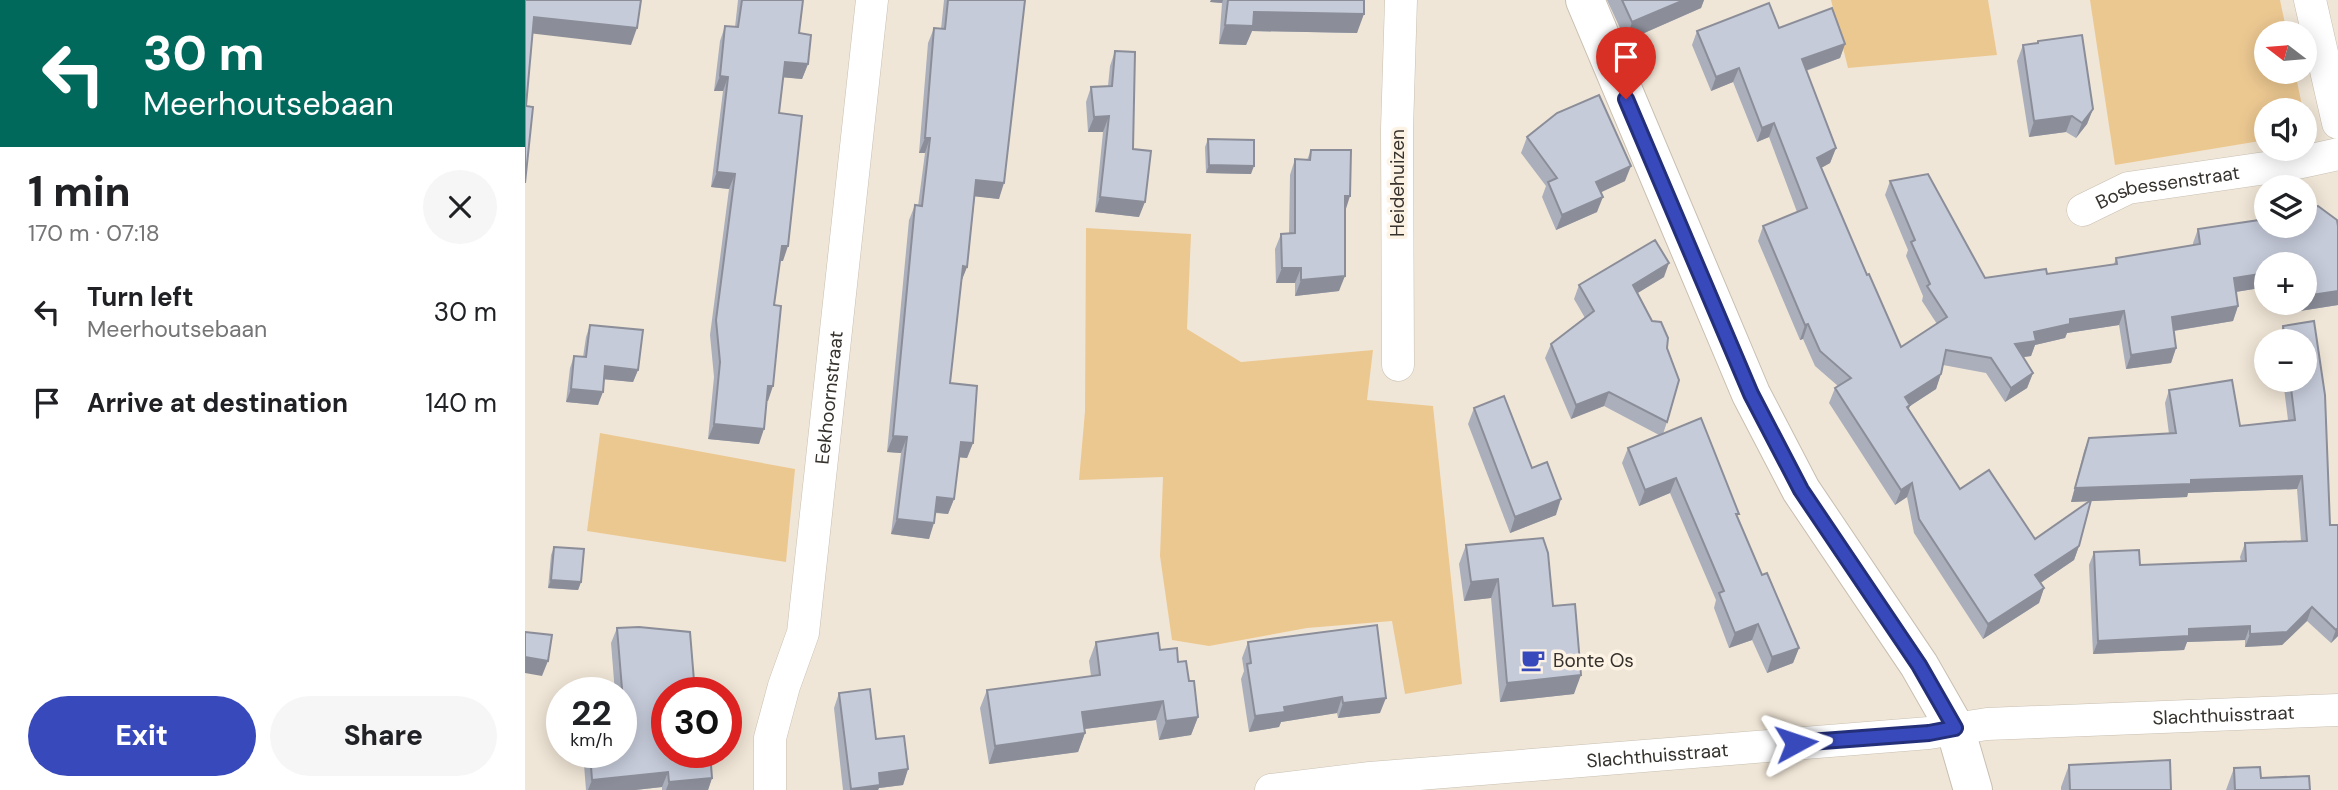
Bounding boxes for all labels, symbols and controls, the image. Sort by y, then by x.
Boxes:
text: 30 m [143,21,265,85]
north arrow [2254,21,2317,84]
map controls [2254,21,2317,392]
pin [1596,27,1656,99]
icon: left [28,28,119,119]
icon: arrive [1607,38,1645,76]
text: Meerhoutsebaan [143,83,394,125]
button: sound [2254,98,2317,161]
street label: Heidehuizen [1385,129,1410,237]
street label: Bosbessenstraat [2092,160,2241,215]
text: 1 min [28,164,131,219]
button: close [423,170,497,244]
button: layers [2254,175,2317,238]
text: 170 m · 07:18 [28,218,160,248]
button: + [2254,252,2317,315]
text: Turn left [87,280,194,314]
icon: left [28,293,66,331]
text: 30 m [434,295,497,329]
text: Meerhoutsebaan [87,314,267,344]
button: − [2254,329,2317,392]
street label: Eekhoornstraat [809,330,849,466]
icon: arrive [28,384,66,422]
text: Arrive at destination [87,386,348,420]
text: 140 m [425,386,497,420]
cafe icon: Bonte Os [1519,646,1547,674]
place label: Bonte Os [1553,648,1634,673]
speed limit sign: 30 [651,677,742,768]
text: 22 [571,690,612,736]
button: Exit [28,696,256,776]
button: Share [270,696,497,776]
street label: Slachthuisstraat [2152,700,2295,730]
position arrow [1759,706,1833,780]
text: km/h [570,728,613,752]
street label: Slachthuisstraat [1585,737,1729,774]

